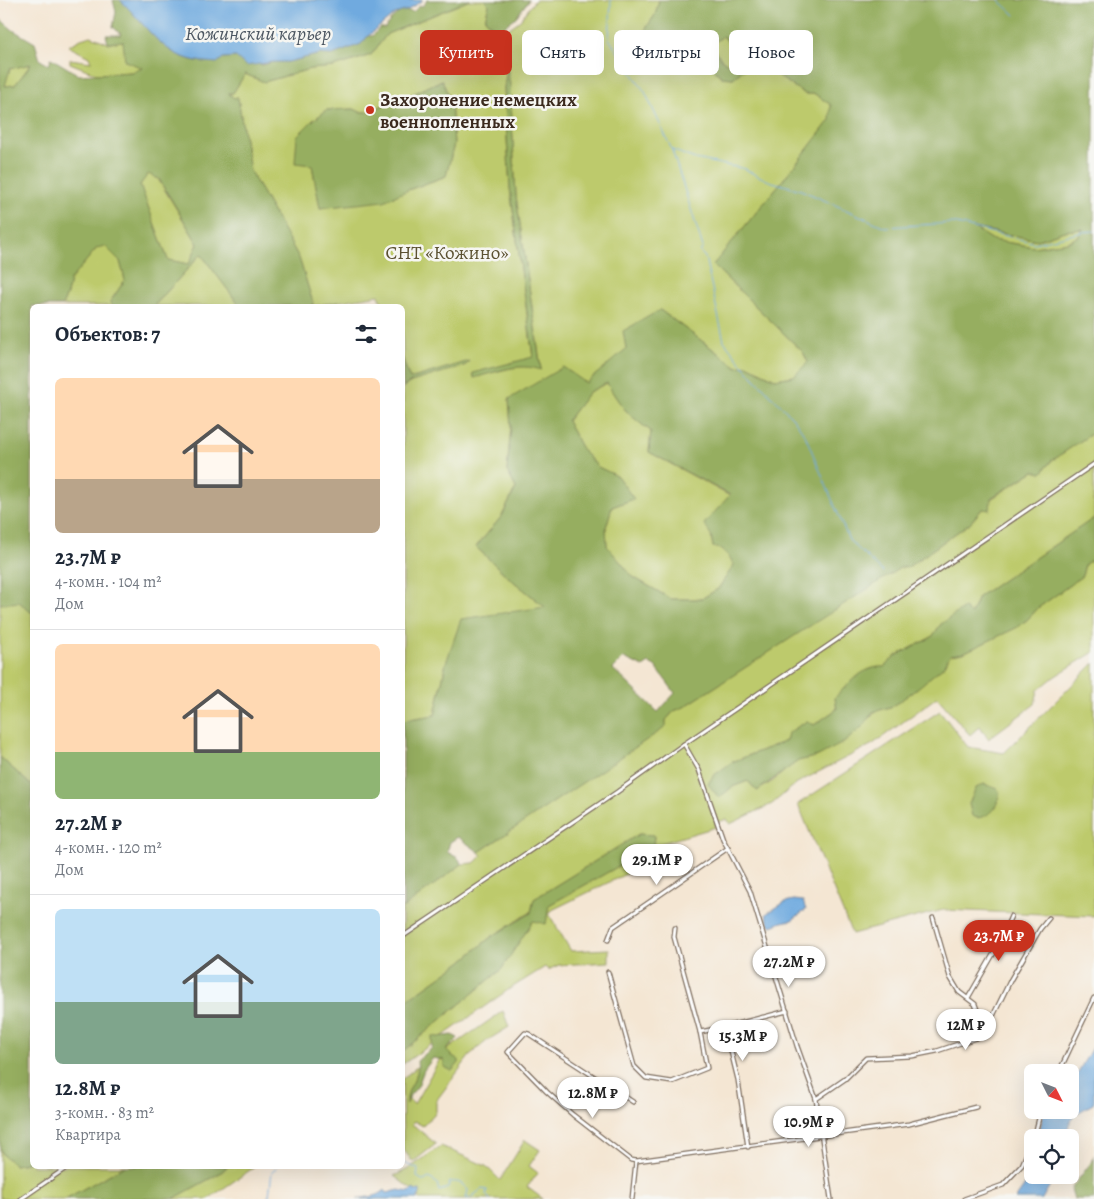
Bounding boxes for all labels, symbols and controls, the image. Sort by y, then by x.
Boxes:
water label: Кожинский карьер [185,20,331,47]
chip: Купить [420,30,512,75]
chip: Снять [522,30,604,75]
chip: Фильтры [614,30,719,75]
chip: Новое [729,30,813,75]
place label: Захоронение немецких военнопленных [380,87,577,135]
marker: Захоронение немецких военнопленных [364,104,376,116]
park label: СНТ «Кожино» [385,240,509,266]
text: Объектов: 7 [55,320,160,348]
icon: filters [352,320,380,348]
icon: home [173,411,263,501]
text: 23.7M ₽ [55,543,121,571]
text: 4-комн. · 104 m² [55,571,162,593]
text: Дом [55,593,84,615]
icon: home [173,676,263,766]
text: 27.2M ₽ [55,809,122,837]
text: 4-комн. · 120 m² [55,837,162,859]
pin: 29.1M ₽ [611,844,703,886]
text: 29.1M ₽ [632,849,682,871]
text: Дом [55,859,84,881]
pin: 23.7M ₽ [953,920,1045,962]
text: 23.7M ₽ [974,925,1024,947]
icon: home [173,941,263,1031]
pin: 27.2M ₽ [743,946,835,988]
text: 27.2M ₽ [763,951,815,973]
pin: 12M ₽ [931,1008,1001,1051]
text: 12M ₽ [947,1014,985,1036]
pin: 15.3M ₽ [697,1020,789,1062]
text: 15.3M ₽ [719,1025,767,1047]
north arrow [1024,1064,1079,1119]
map controls [1024,1064,1079,1184]
text: 12.8M ₽ [55,1074,121,1102]
pin: 12.8M ₽ [547,1076,639,1119]
text: 12.8M ₽ [568,1082,618,1104]
text: 3-комн. · 83 m² [55,1102,154,1124]
pin: 10.9M ₽ [763,1106,855,1148]
text: 10.9M ₽ [784,1111,834,1133]
text: Квартира [55,1124,121,1146]
button: locate [1024,1129,1079,1184]

